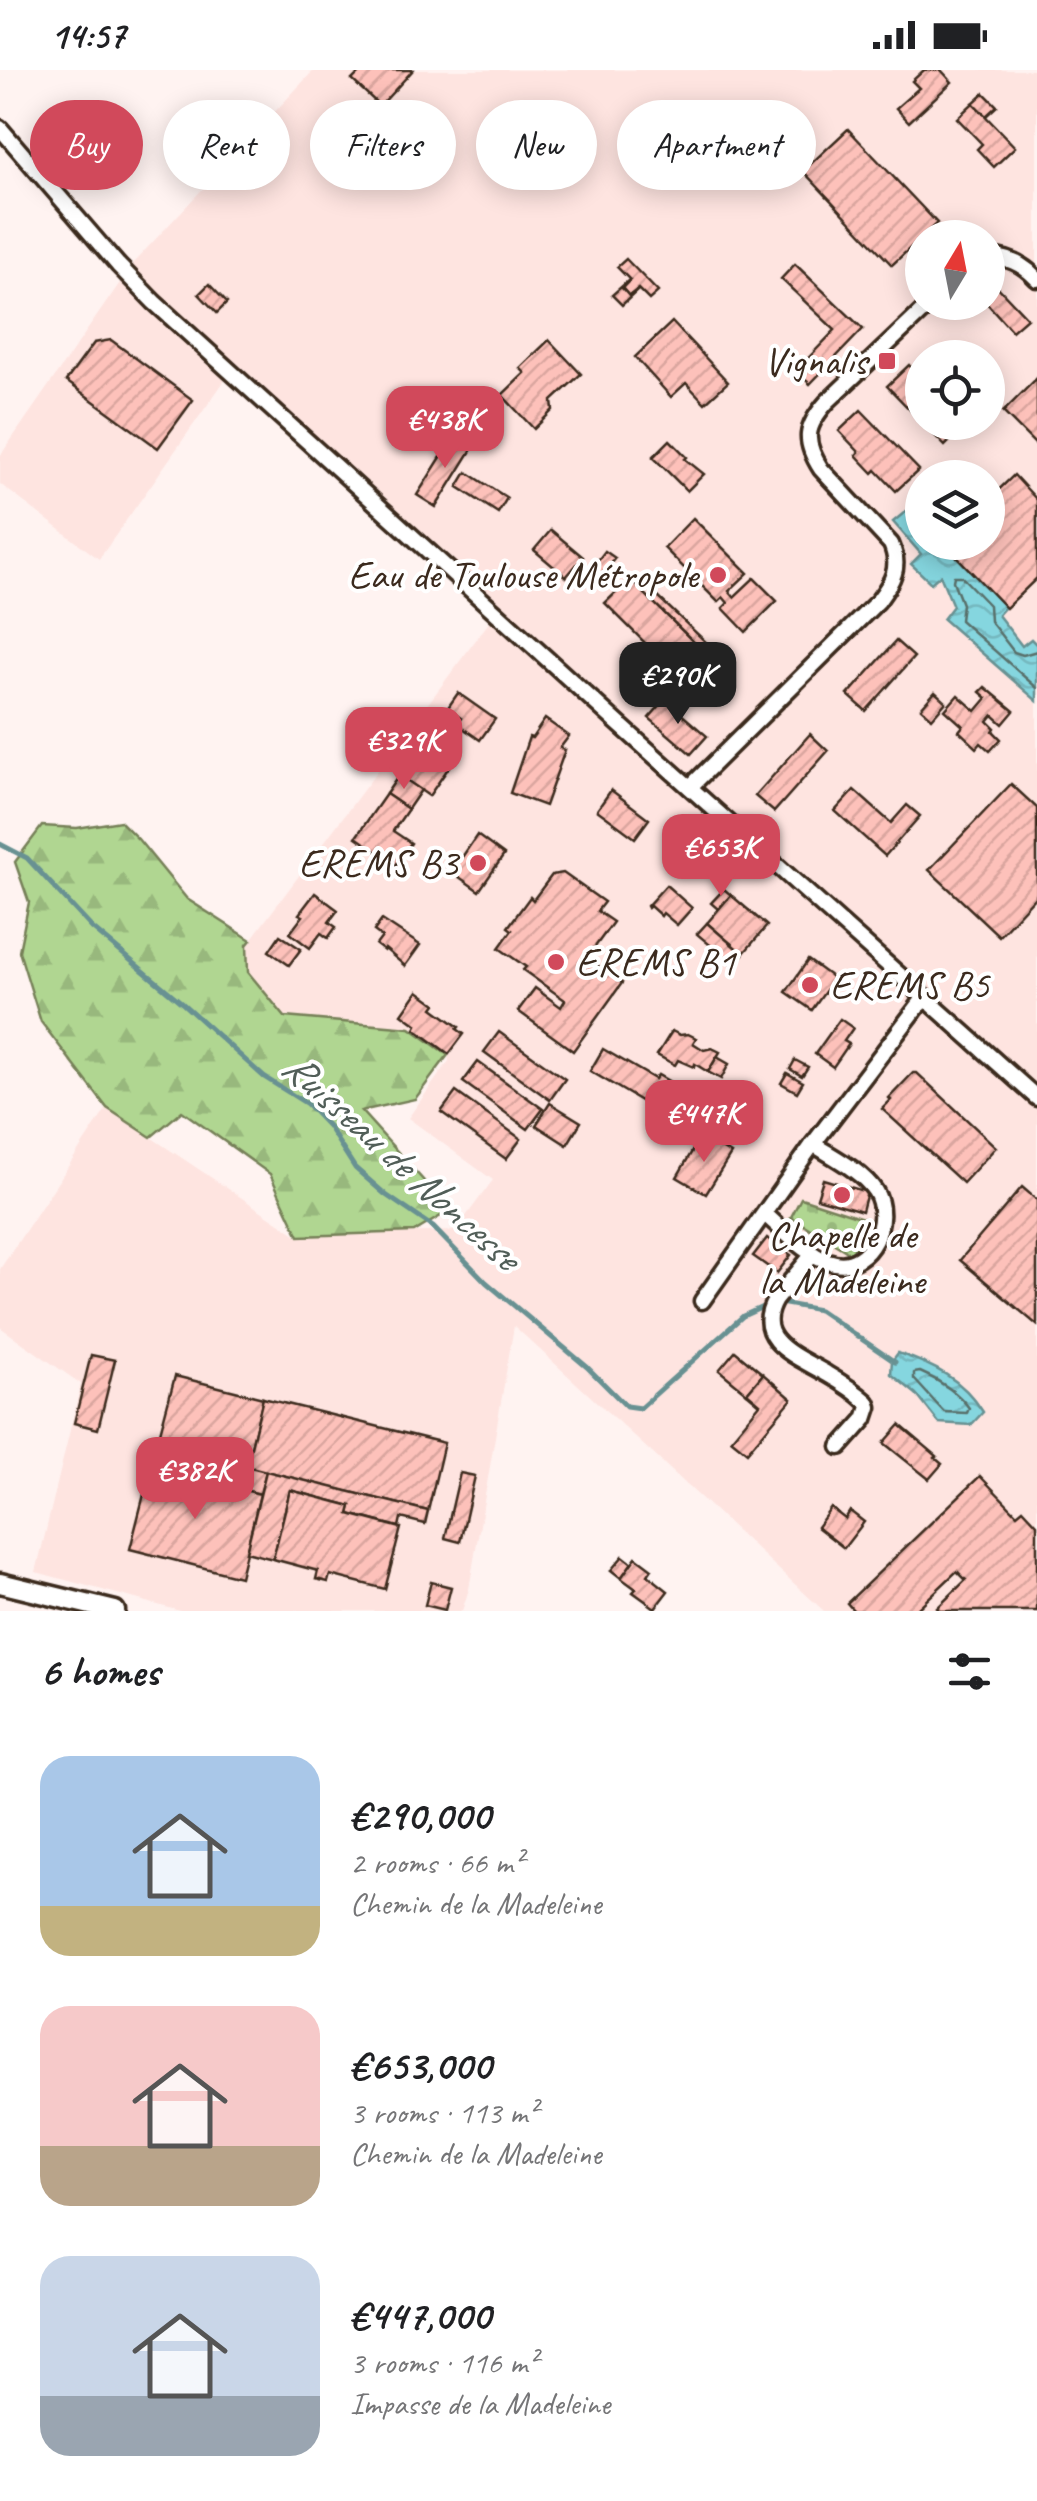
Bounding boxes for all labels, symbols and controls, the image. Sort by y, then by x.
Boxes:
text: 14:57 [50,12,125,59]
chip: Buy [30,100,143,190]
chip: Rent [163,100,290,190]
chip: Filters [310,100,456,190]
chip: New [476,100,597,190]
chip: Apartment [617,100,816,190]
north arrow [905,220,1005,320]
map controls [905,220,1005,560]
place label: Vignalis [764,336,870,386]
button: locate [905,340,1005,440]
marker: Vignalis [876,350,898,372]
pin: €438K [375,386,515,471]
text: €438K [408,398,482,439]
button: layers [905,460,1005,560]
place label: Eau de Toulouse Métropole [348,550,701,600]
marker: Eau de Toulouse Métropole [707,564,729,586]
pin: €290K [608,642,748,727]
text: €290K [641,654,715,695]
pin: €329K [334,707,474,792]
text: €329K [367,719,441,760]
pin: €653K [651,814,791,899]
text: €653K [684,826,758,867]
place label: EREMS B3 [299,838,461,888]
marker: EREMS B3 [467,852,489,874]
place label: EREMS B1 [576,937,737,987]
marker: EREMS B1 [545,951,567,973]
place label: EREMS B5 [830,960,991,1010]
marker: EREMS B5 [799,974,821,996]
water label: Ruisseau de Noncesse [271,1041,535,1286]
pin: €447K [634,1080,774,1165]
text: €447K [667,1092,741,1133]
marker: Chapelle de la Madeleine [831,1184,853,1206]
place label: Chapelle de la Madeleine [759,1210,928,1306]
pin: €382K [125,1437,265,1522]
text: €382K [158,1449,232,1490]
icon: filters [942,1644,997,1699]
text: 6 homes [40,1645,159,1698]
text: €290,000 [350,1789,490,1842]
icon: home [120,1796,240,1916]
text: 2 rooms · 66 m² [350,1842,523,1883]
text: Chemin de la Madeleine [350,1883,601,1924]
text: €653,000 [350,2039,491,2092]
icon: home [120,2046,240,2166]
text: 3 rooms · 113 m² [350,2092,537,2133]
text: Chemin de la Madeleine [350,2133,601,2174]
text: €447,000 [350,2289,490,2342]
icon: home [120,2296,240,2416]
text: 3 rooms · 116 m² [350,2342,537,2383]
text: Impasse de la Madeleine [350,2383,610,2424]

